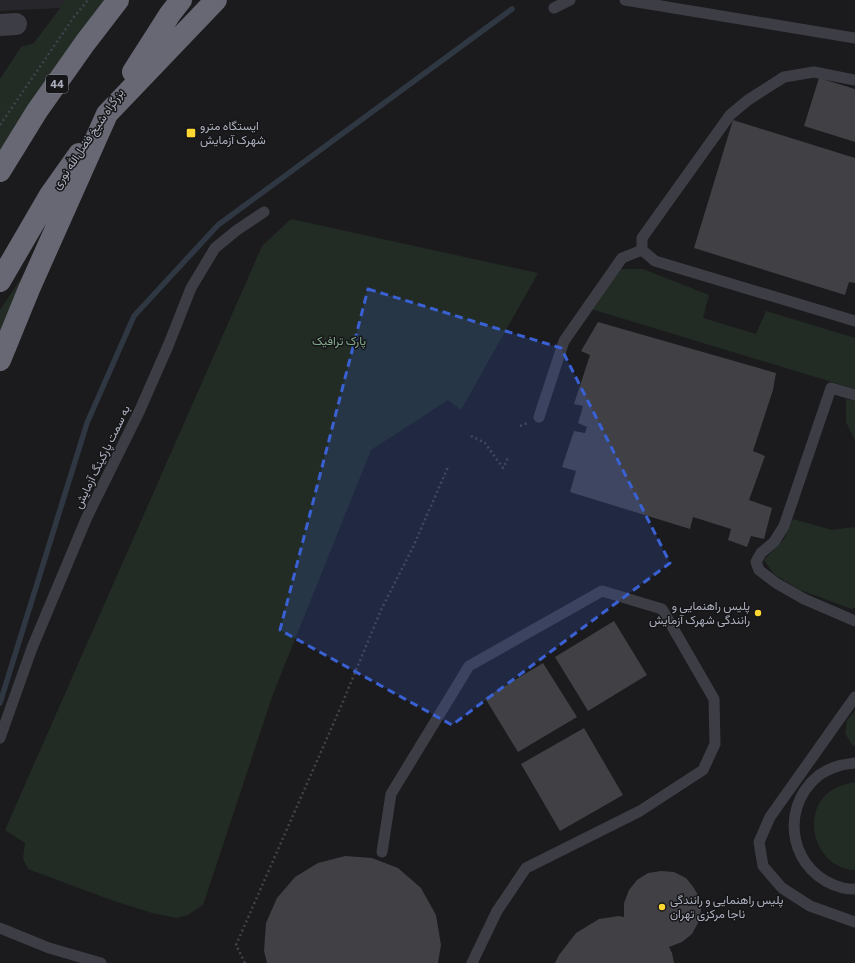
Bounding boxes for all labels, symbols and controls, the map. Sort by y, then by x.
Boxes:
road number: 44 [46,75,68,93]
street label: بزرگراه شیخ فضل‌الله نوری [48,85,129,193]
place label: ایستگاه مترو شهرک آزمایش [200,118,266,148]
marker: ایستگاه مترو شهرک آزمایش [185,127,197,139]
park label: پارک ترافیک [312,333,366,349]
street label: به سمت پارکینگ آزمایش [70,403,134,511]
place label: پلیس راهنمایی و رانندگی شهرک آزمایش [649,598,750,628]
marker: پلیس راهنمایی و رانندگی شهرک آزمایش [753,608,763,618]
place label: پلیس راهنمایی و رانندگی ناجا مرکزی تهران [670,892,784,922]
marker: پلیس راهنمایی و رانندگی ناجا مرکزی تهران [657,902,667,912]

